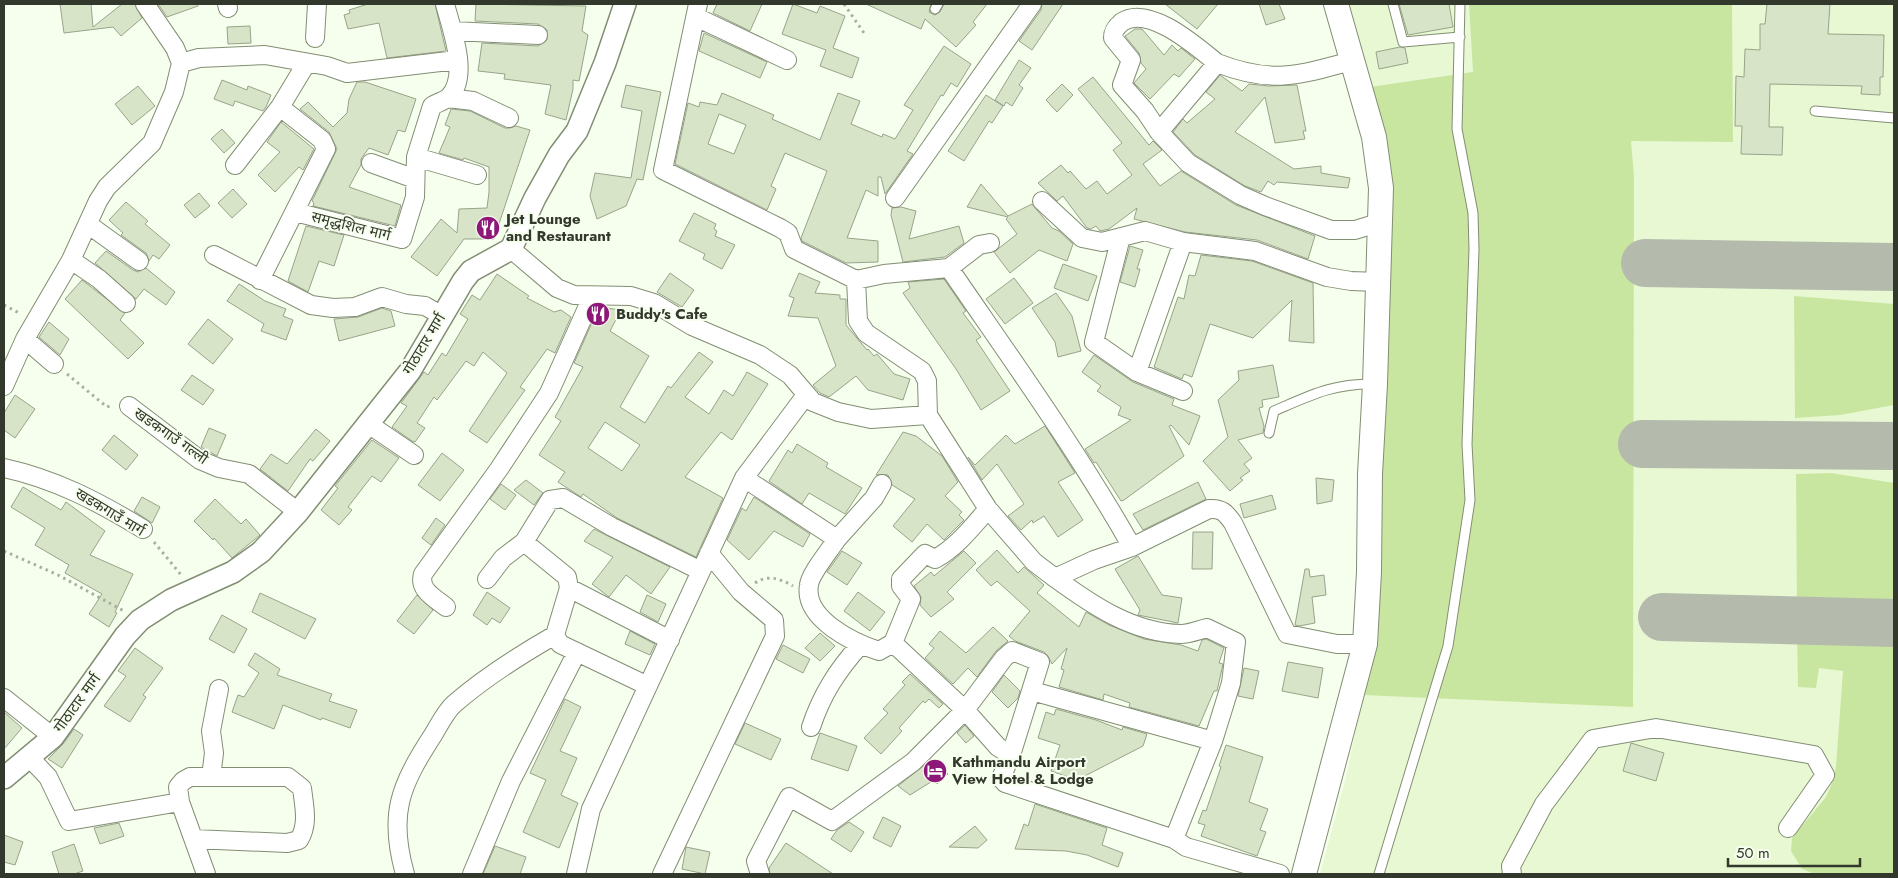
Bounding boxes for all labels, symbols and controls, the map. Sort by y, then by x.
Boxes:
street label: समृद्धशिल मार्ग [309,206,394,247]
place label: Jet Lounge and Restaurant [503,208,611,247]
restaurant icon: Jet Lounge and Restaurant [475,215,501,241]
restaurant icon: Buddy's Cafe [585,301,611,327]
place label: Buddy's Cafe [616,303,708,325]
street label: गोठाटार मार्ग [397,308,452,379]
street label: खडकगाउँ गल्ली [129,402,213,470]
street label: खडकगाउँ मार्ग [71,482,150,542]
street label: गोठाटार मार्ग [48,668,107,737]
place label: Kathmandu Airport View Hotel & Lodge [951,751,1094,790]
hotel icon: Kathmandu Airport View Hotel & Lodge [922,758,948,784]
scale bar [1728,836,1860,868]
text: 50 m [1736,842,1770,864]

